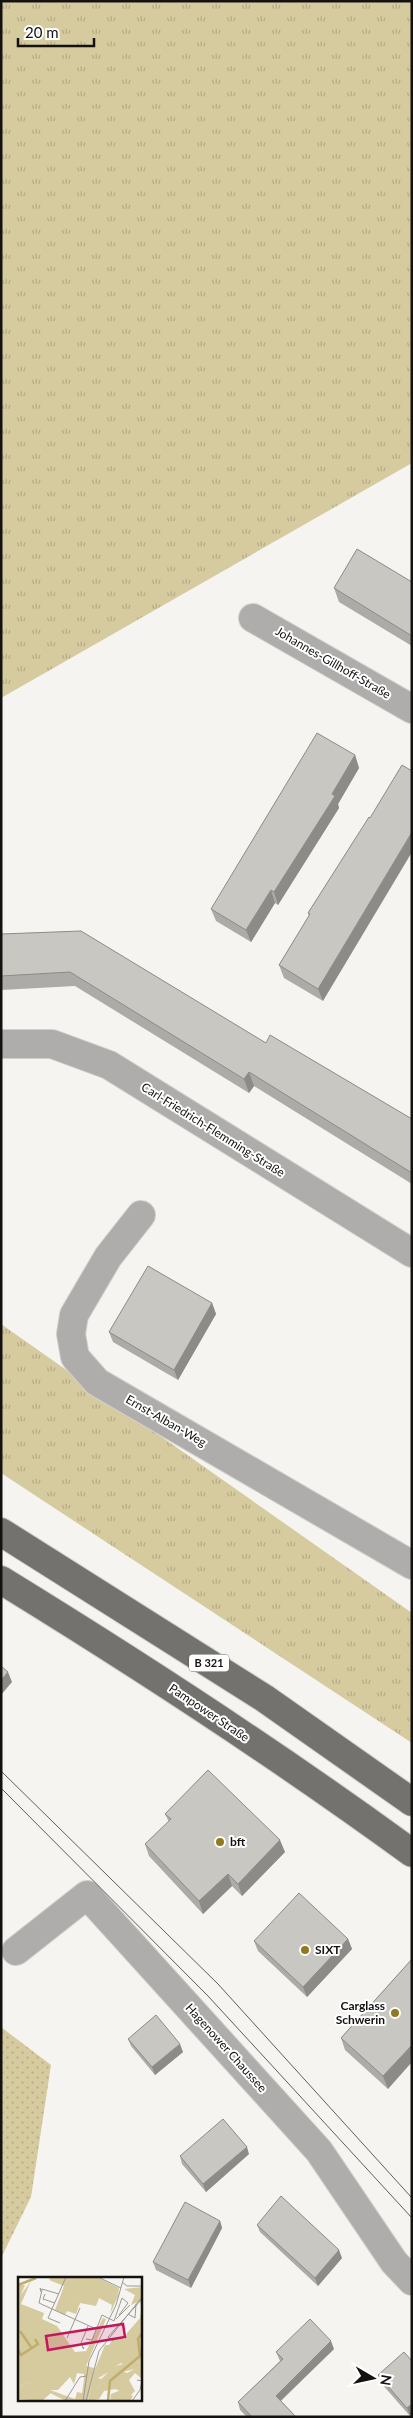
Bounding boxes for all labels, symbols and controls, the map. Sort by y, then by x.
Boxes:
scale bar [18,15,94,47]
text: 20 m [25,23,59,41]
street label: Johannes-Gillhoff-Straße [273,623,394,702]
street label: Carl-Friedrich-Flemming-Straße [139,1079,288,1180]
street label: Ernst-Alban-Weg [123,1391,209,1450]
road number: B 321 [189,1655,229,1672]
street label: Pampower Straße [166,1680,252,1745]
place label: bft [230,1834,246,1849]
marker: bft [214,1836,226,1848]
place label: SIXT [315,1942,341,1957]
marker: SIXT [299,1944,311,1956]
place label: Carglass Schwerin [336,1998,385,2027]
street label: Hagenower Chaussee [183,2000,270,2095]
marker: Carglass Schwerin [389,2007,401,2019]
inset map [18,2277,141,2400]
north arrow [348,2353,398,2403]
text: N [377,2373,396,2387]

